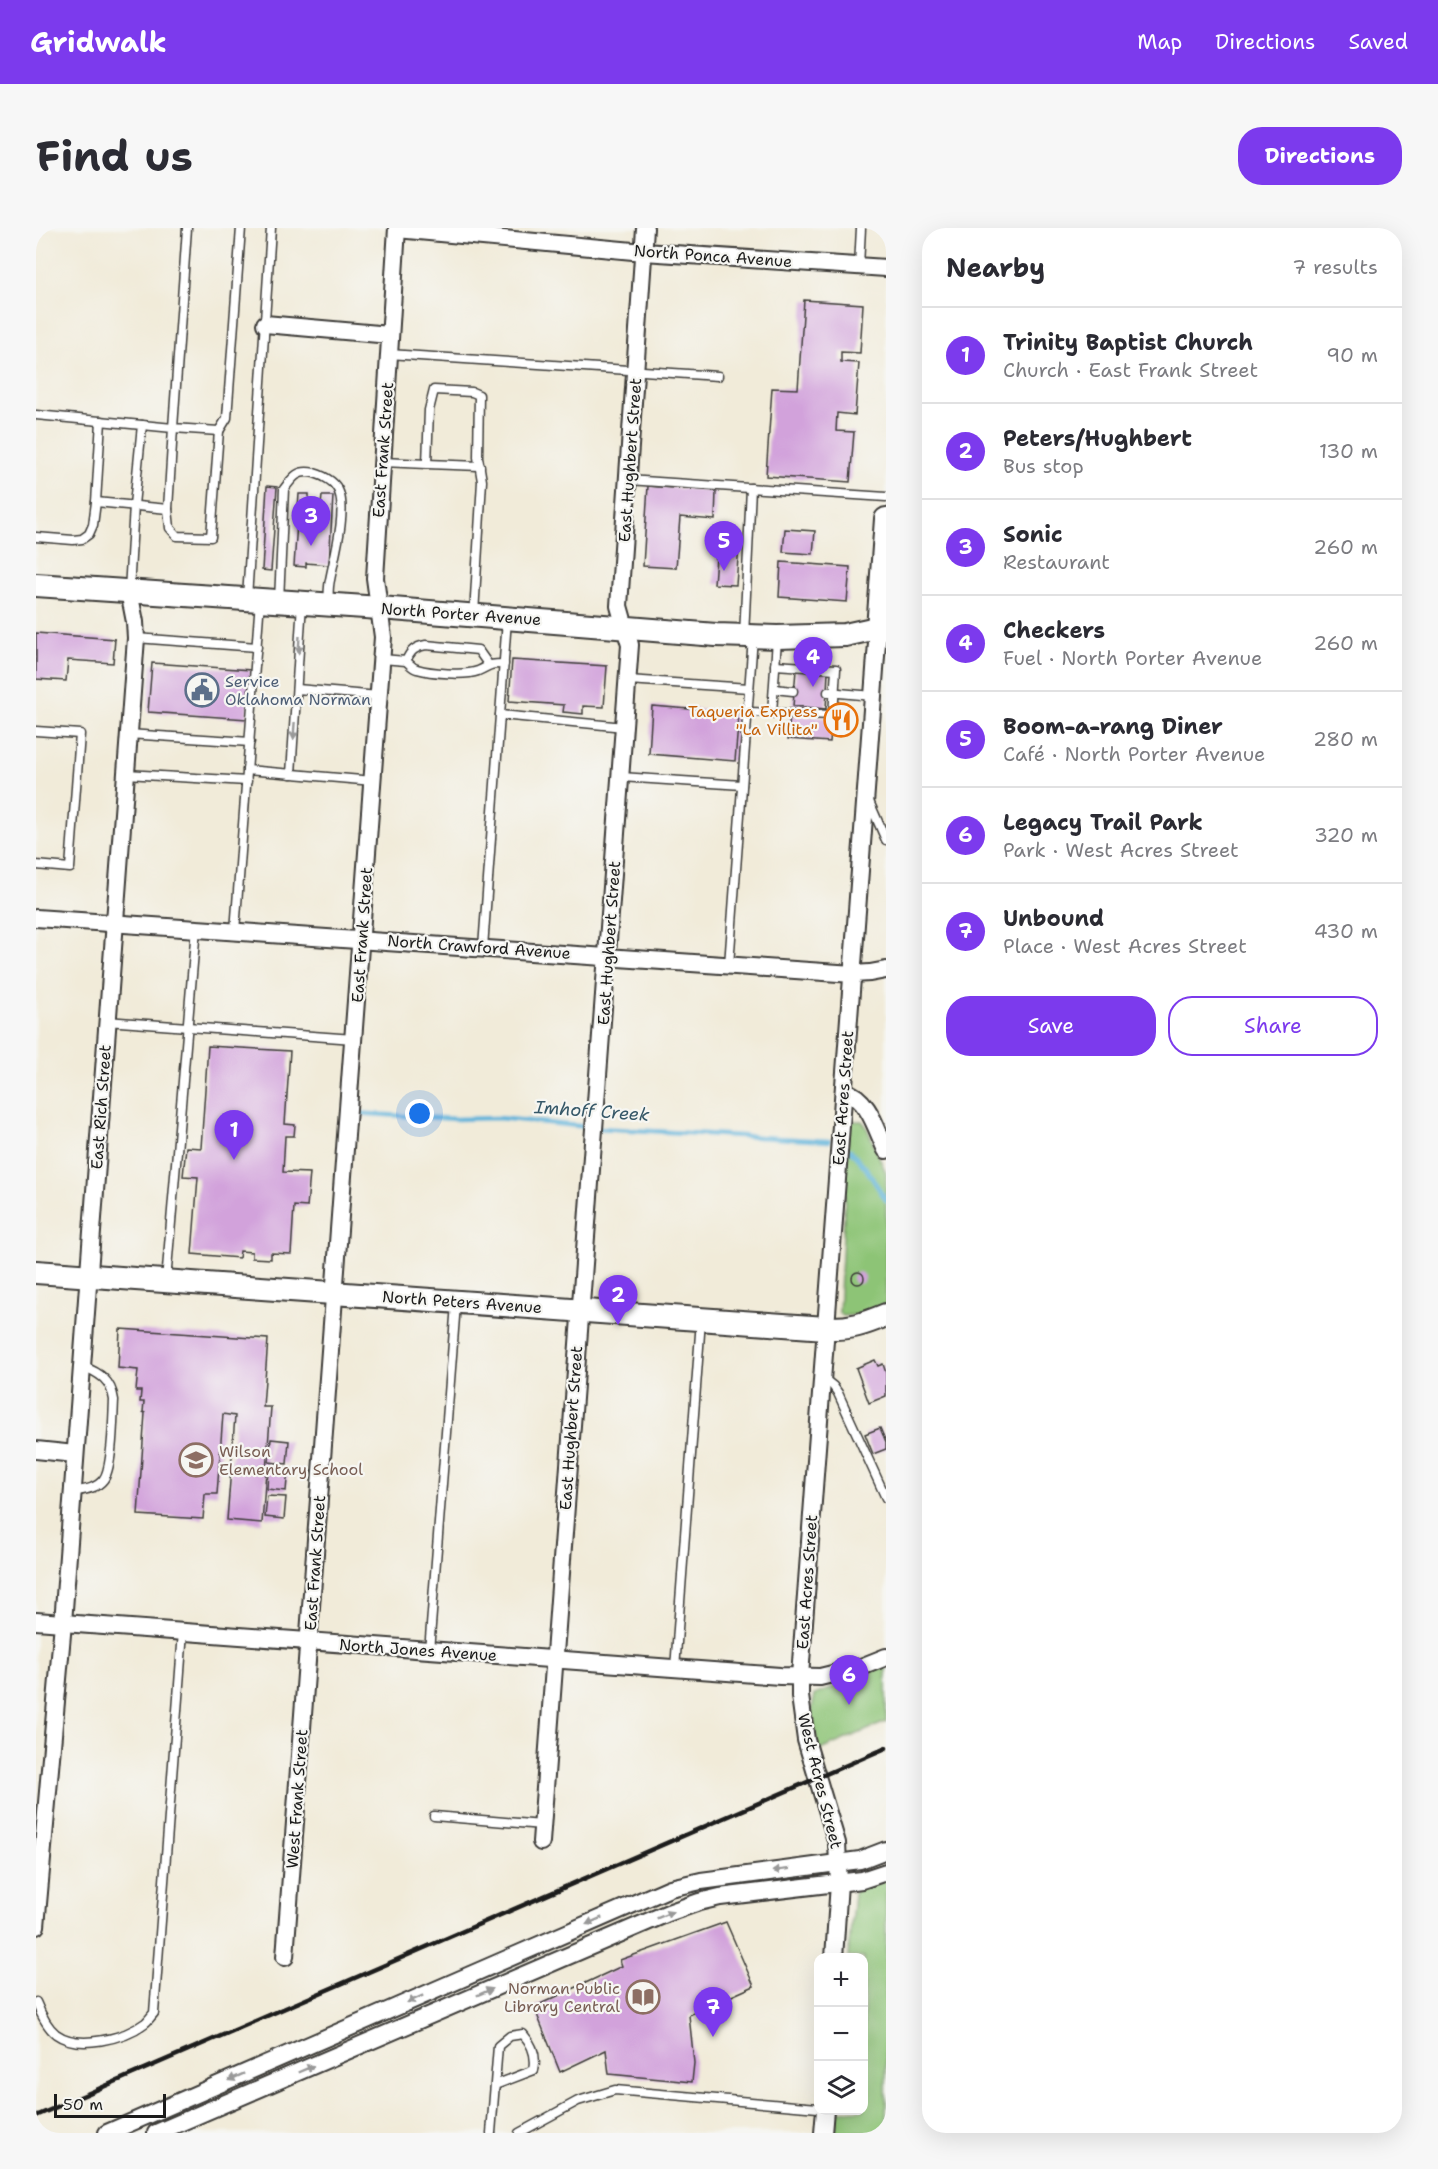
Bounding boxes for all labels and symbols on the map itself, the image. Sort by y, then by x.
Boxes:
street label: North Ponca Avenue [633,240,793,272]
street label: East Hughbert Street [614,377,646,543]
street label: East Frank Street [368,382,398,518]
pin: 3 [292,496,330,546]
pin: 5 [704,522,744,571]
street label: North Porter Avenue [380,598,542,630]
one-way arrow [295,636,304,655]
pin: 4 [794,638,832,687]
place label: Service Oklahoma Norman [225,671,371,710]
public building icon: Service Oklahoma Norman [184,672,220,708]
place label: Taqueria Express "La Villita" [688,701,818,740]
restaurant icon: Taqueria Express "La Villita" [823,702,859,738]
one-way arrow [289,722,299,741]
street label: East Hughbert Street [593,860,625,1026]
street label: East Frank Street [347,867,377,1003]
street label: North Crawford Avenue [387,930,571,964]
street label: East Acres Street [828,1030,858,1166]
street label: East Rich Street [86,1044,116,1170]
water label: Imhoff Creek [533,1095,651,1127]
your location [405,1099,434,1128]
pin: 1 [214,1110,254,1160]
pin: 2 [598,1276,638,1325]
street label: North Peters Avenue [381,1286,543,1318]
street label: East Hughbert Street [555,1345,587,1511]
place label: Wilson Elementary School [219,1441,363,1480]
school or university icon: Wilson Elementary School [178,1442,214,1478]
street label: East Frank Street [300,1495,330,1631]
street label: East Acres Street [792,1514,822,1650]
street label: North Jones Avenue [338,1634,498,1666]
pin: 6 [830,1656,868,1705]
street label: West Acres Street [793,1711,847,1851]
street label: West Frank Street [282,1729,312,1869]
one-way arrow [771,1866,790,1875]
one-way arrow [656,1910,674,1920]
one-way arrow [585,1916,602,1925]
place label: Norman Public Library Central [504,1978,620,2017]
library icon: Norman Public Library Central [625,1979,661,2015]
one-way arrow [477,1987,495,1997]
pin: 7 [694,1988,732,2037]
one-way arrow [406,1994,424,2004]
one-way arrow [297,2063,315,2073]
one-way arrow [228,2072,245,2081]
scale bar [54,2091,166,2118]

